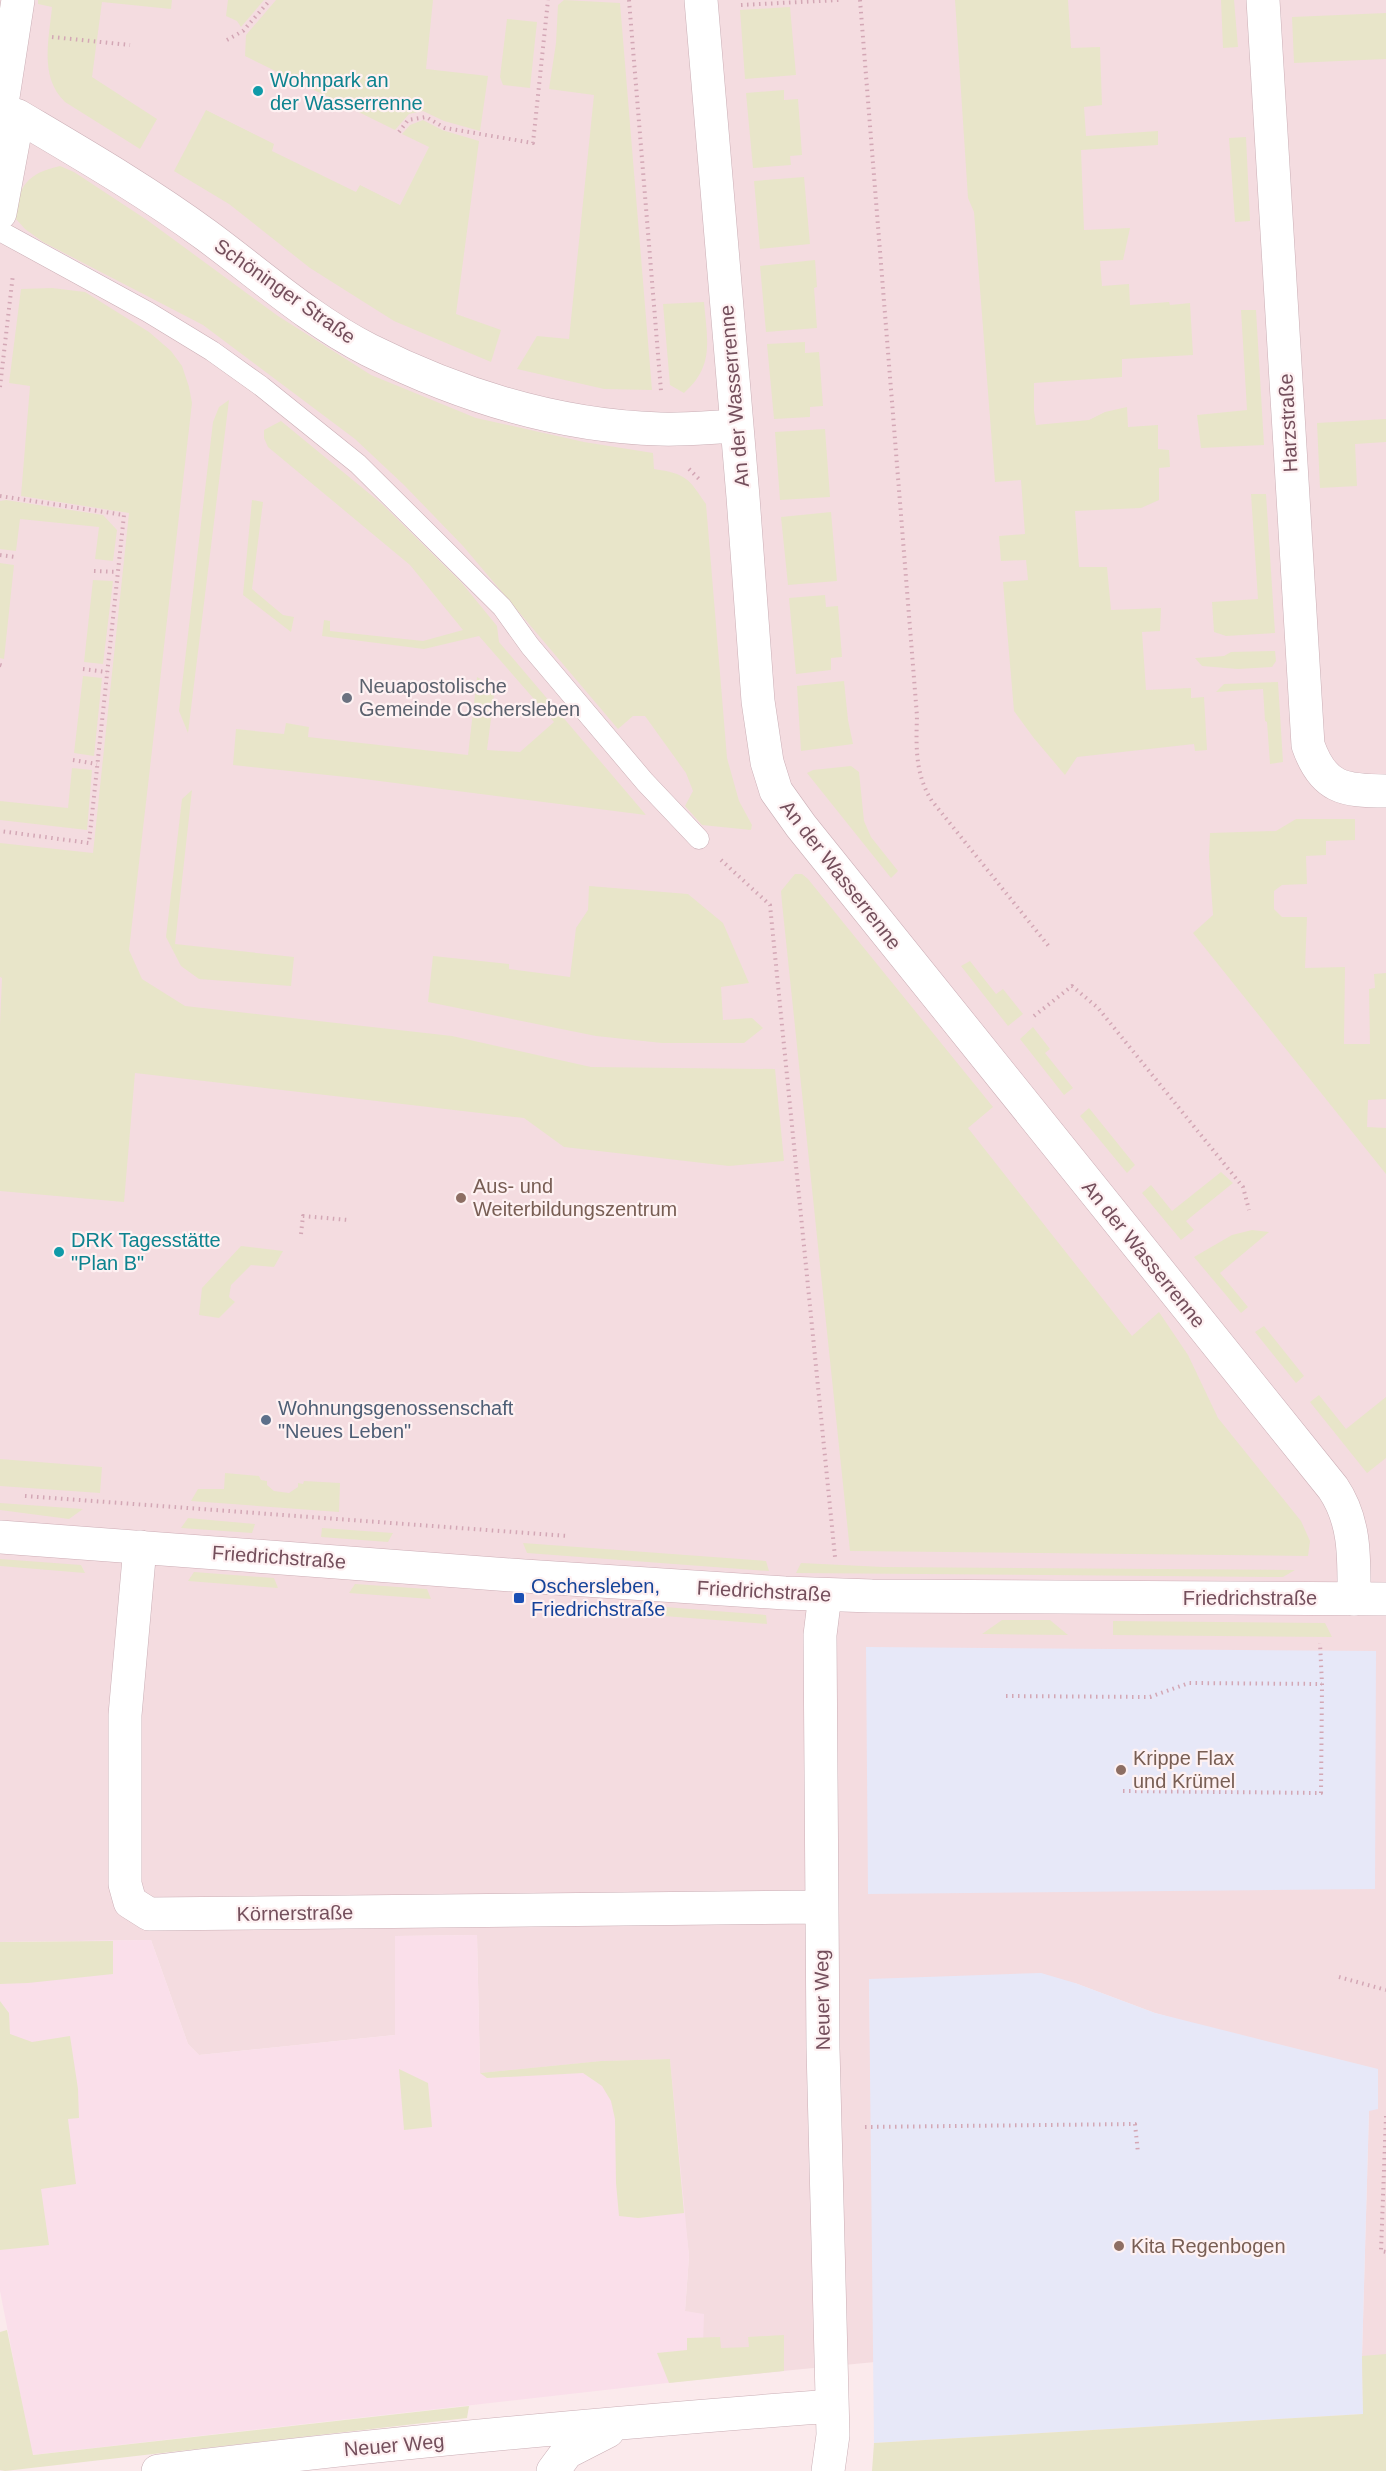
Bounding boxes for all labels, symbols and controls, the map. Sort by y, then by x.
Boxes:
place label: Wohnpark an der Wasserrenne [270,69,423,114]
marker: Wohnpark an der Wasserrenne [251,84,265,98]
street label: Schöninger Straße [210,234,360,348]
street label: An der Wasserrenne [715,304,753,488]
street label: Harzstraße [1274,373,1302,473]
place label: Neuapostolische Gemeinde Oschersleben [359,675,580,720]
marker: Neuapostolische Gemeinde Oschersleben [340,691,354,705]
street label: An der Wasserrenne [776,796,906,954]
place label: Aus- und Weiterbildungszentrum [473,1175,677,1220]
street label: An der Wasserrenne [1078,1176,1210,1332]
marker: Aus- und Weiterbildungszentrum [454,1191,468,1205]
place label: DRK Tagesstätte "Plan B" [71,1229,221,1274]
marker: DRK Tagesstätte "Plan B" [52,1245,66,1259]
place label: Wohnungsgenossenschaft "Neues Leben" [278,1397,514,1442]
marker: Wohnungsgenossenschaft "Neues Leben" [259,1413,273,1427]
street label: Friedrichstraße [211,1541,347,1573]
place label: Oschersleben, Friedrichstraße [531,1575,665,1620]
street label: Friedrichstraße [696,1576,832,1606]
street label: Friedrichstraße [1183,1587,1317,1609]
marker: Oschersleben, Friedrichstraße [512,1591,526,1605]
place label: Krippe Flax und Krümel [1133,1747,1235,1792]
marker: Krippe Flax und Krümel [1114,1763,1128,1777]
street label: Körnerstraße [236,1901,354,1925]
street label: Neuer Weg [810,1949,834,2051]
place label: Kita Regenbogen [1131,2235,1286,2257]
marker: Kita Regenbogen [1112,2239,1126,2253]
street label: Neuer Weg [343,2430,445,2460]

